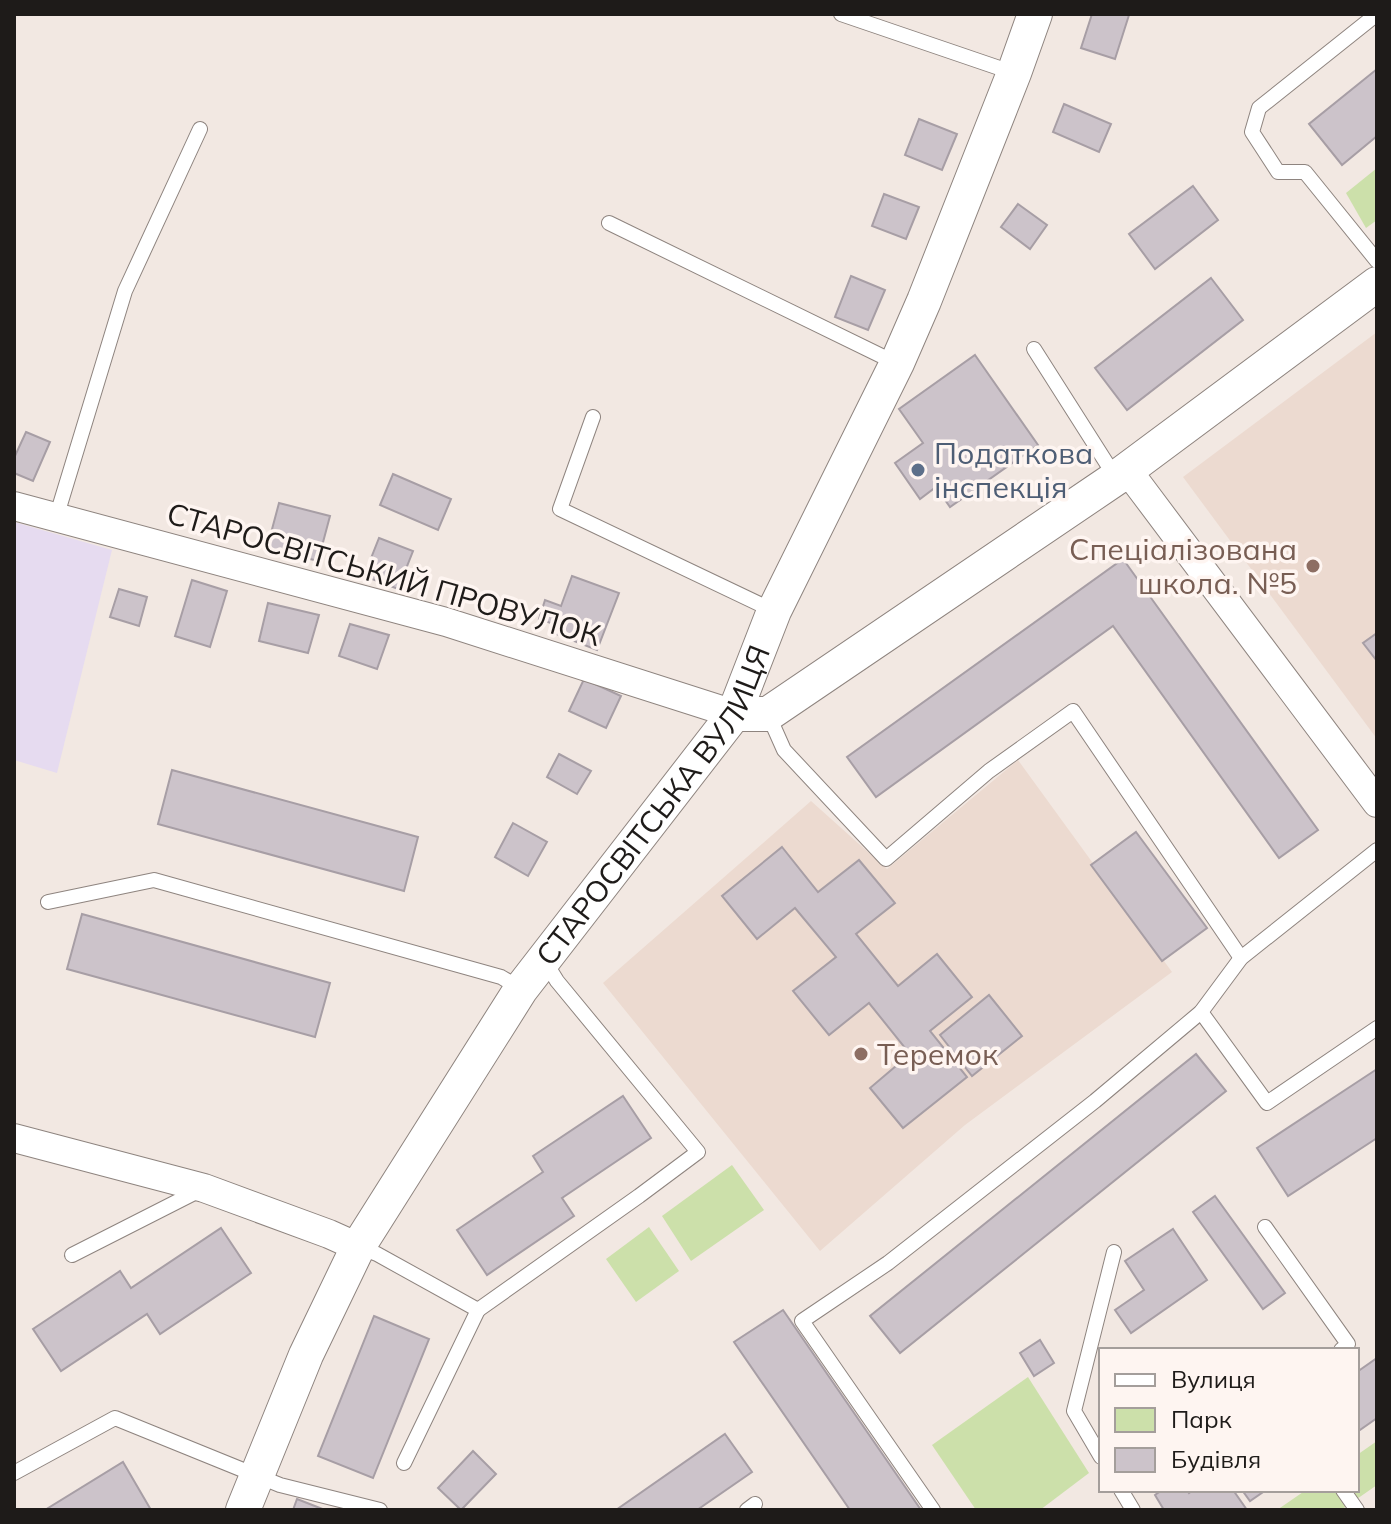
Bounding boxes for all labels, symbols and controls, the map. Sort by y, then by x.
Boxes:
place label: Податкова інспекція [934,434,1093,506]
marker: Податкова інспекція [909,461,927,479]
street label: СТАРОСВІТСЬКИЙ ПРОВУЛОК [163,494,606,654]
place label: Спеціалізована школа. №5 [1069,530,1297,602]
marker: Спеціалізована школа. №5 [1304,557,1322,575]
street label: СТАРОСВІТСЬКА ВУЛИЦЯ [527,640,778,973]
place label: Теремок [877,1035,999,1073]
marker: Теремок [852,1045,870,1063]
legend [1099,1348,1359,1492]
text: Вулиця [1171,1364,1256,1394]
text: Парк [1171,1404,1232,1434]
text: Будівля [1171,1444,1261,1474]

